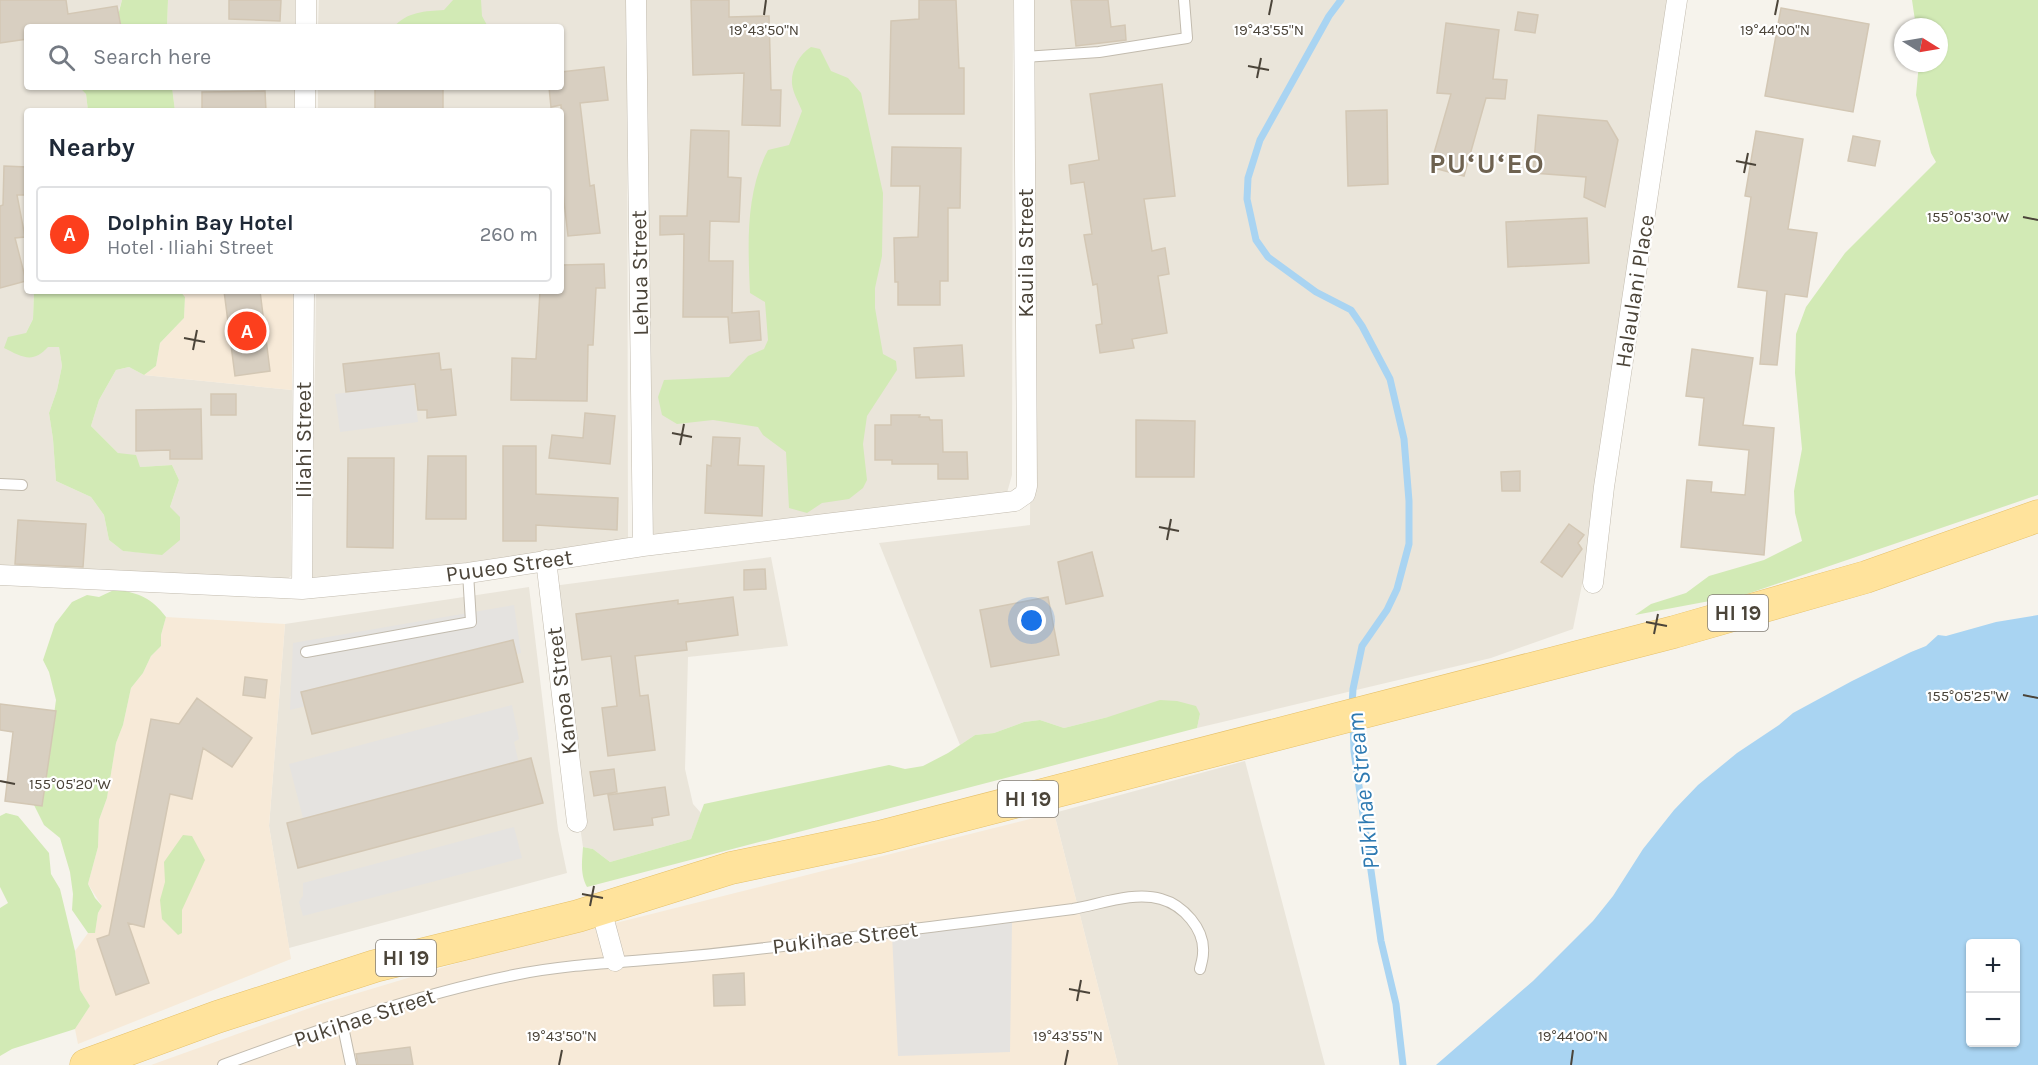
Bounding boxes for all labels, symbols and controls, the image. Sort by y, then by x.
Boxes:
north arrow [1894,18,1948,72]
text: 19°43'50"N [729,21,799,39]
text: 19°43'55"N [1234,21,1304,39]
text: 19°44'00"N [1740,21,1810,39]
search box [24,24,564,90]
icon: search [45,41,78,74]
text: Search here [93,44,211,70]
text: Nearby [48,132,135,163]
district label: PU‘U‘EO [1429,147,1545,180]
street label: Kauila Street [1013,188,1039,318]
text: 155°05'30"W [1927,208,2010,226]
text: Dolphin Bay Hotel [107,210,294,236]
street label: Lehua Street [626,210,654,336]
street label: Halaulani Place [1610,213,1660,370]
text: A [63,223,76,246]
text: 260 m [480,223,538,246]
text: Hotel · Iliahi Street [107,236,274,259]
pin: A [228,308,266,354]
street label: Iliahi Street [291,382,317,498]
street label: Puueo Street [444,544,574,588]
road number: HI 19 [1708,595,1768,631]
your location [1017,606,1046,635]
street label: Kanoa Street [541,626,583,756]
text: 155°05'25"W [1927,687,2009,705]
water label: Pūkīhae Stream [1341,711,1385,871]
text: 155°05'20"W [29,775,112,793]
road number: HI 19 [998,781,1058,817]
street label: Pukihae Street [771,916,920,960]
map controls [1966,939,2020,1047]
button: + [1966,939,2020,993]
road number: HI 19 [376,940,436,976]
street label: Pukihae Street [291,983,438,1053]
button: − [1966,993,2020,1047]
text: 19°43'50"N [527,1027,597,1045]
text: 19°43'55"N [1033,1027,1103,1045]
text: 19°44'00"N [1538,1027,1608,1045]

